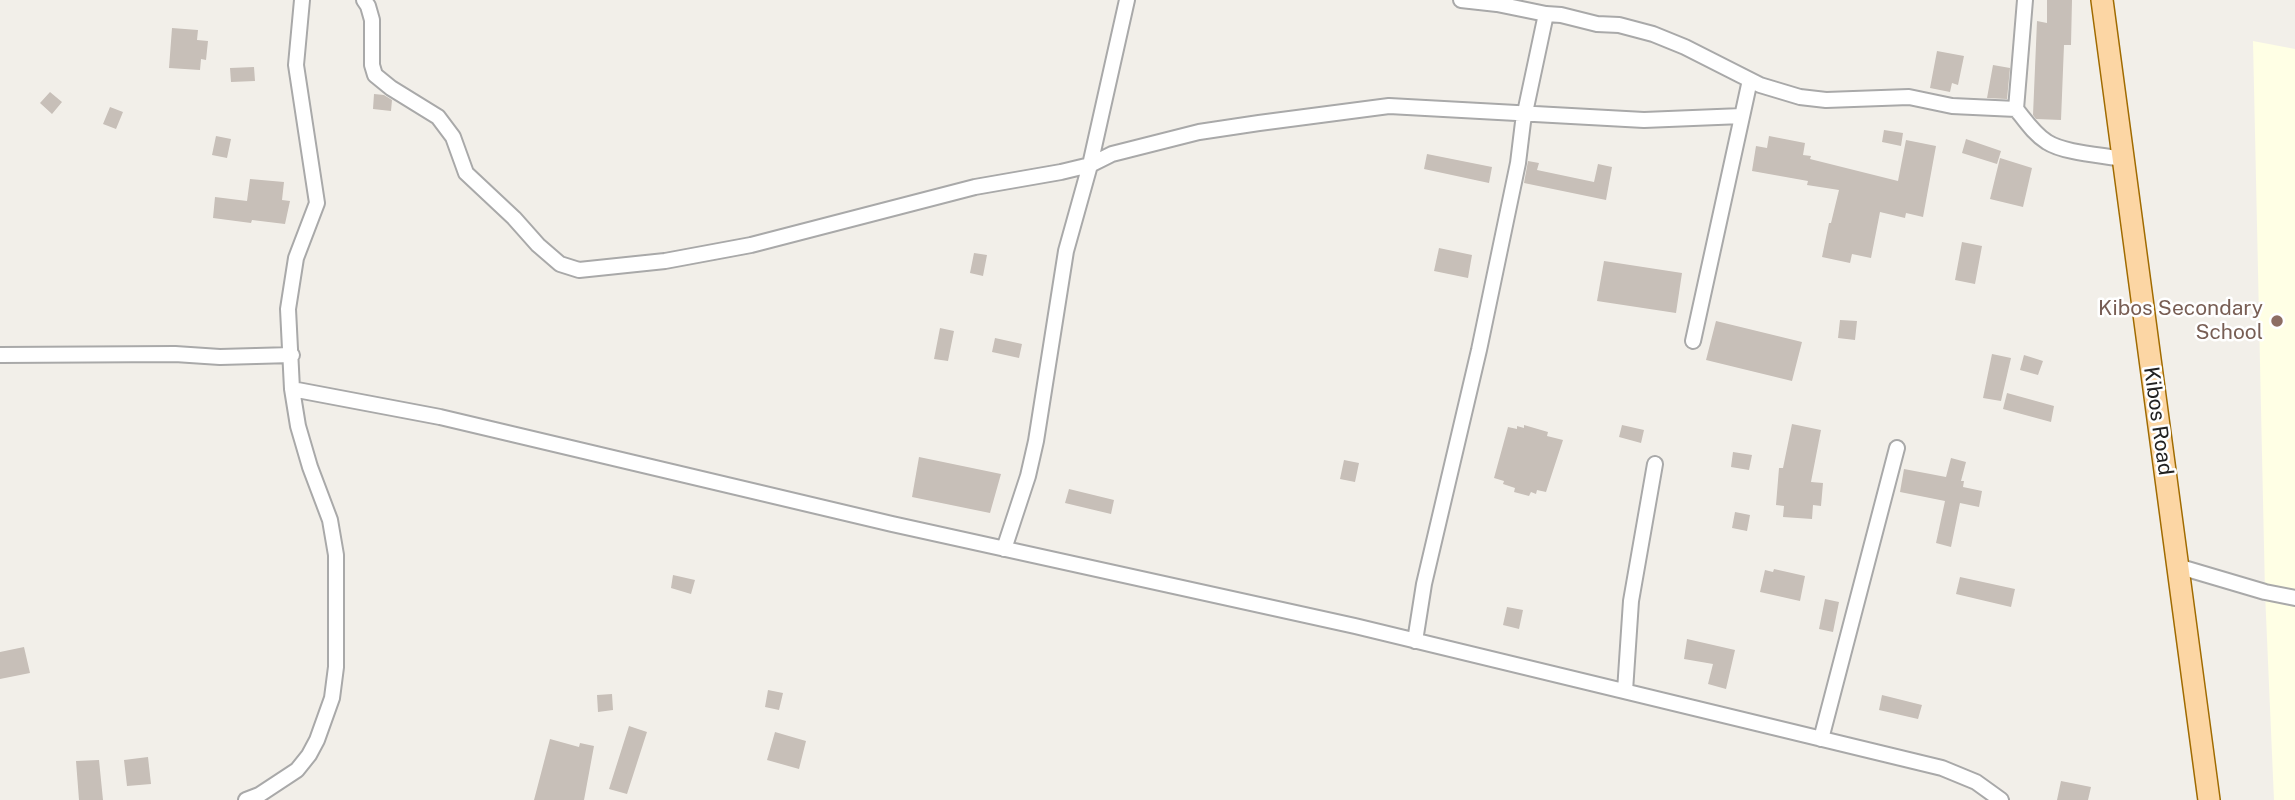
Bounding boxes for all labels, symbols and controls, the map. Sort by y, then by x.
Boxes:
place label: Kibos Secondary School [2098,296,2263,346]
marker: Kibos Secondary School [2269,313,2285,329]
street label: Kibos Road [2138,365,2178,477]

